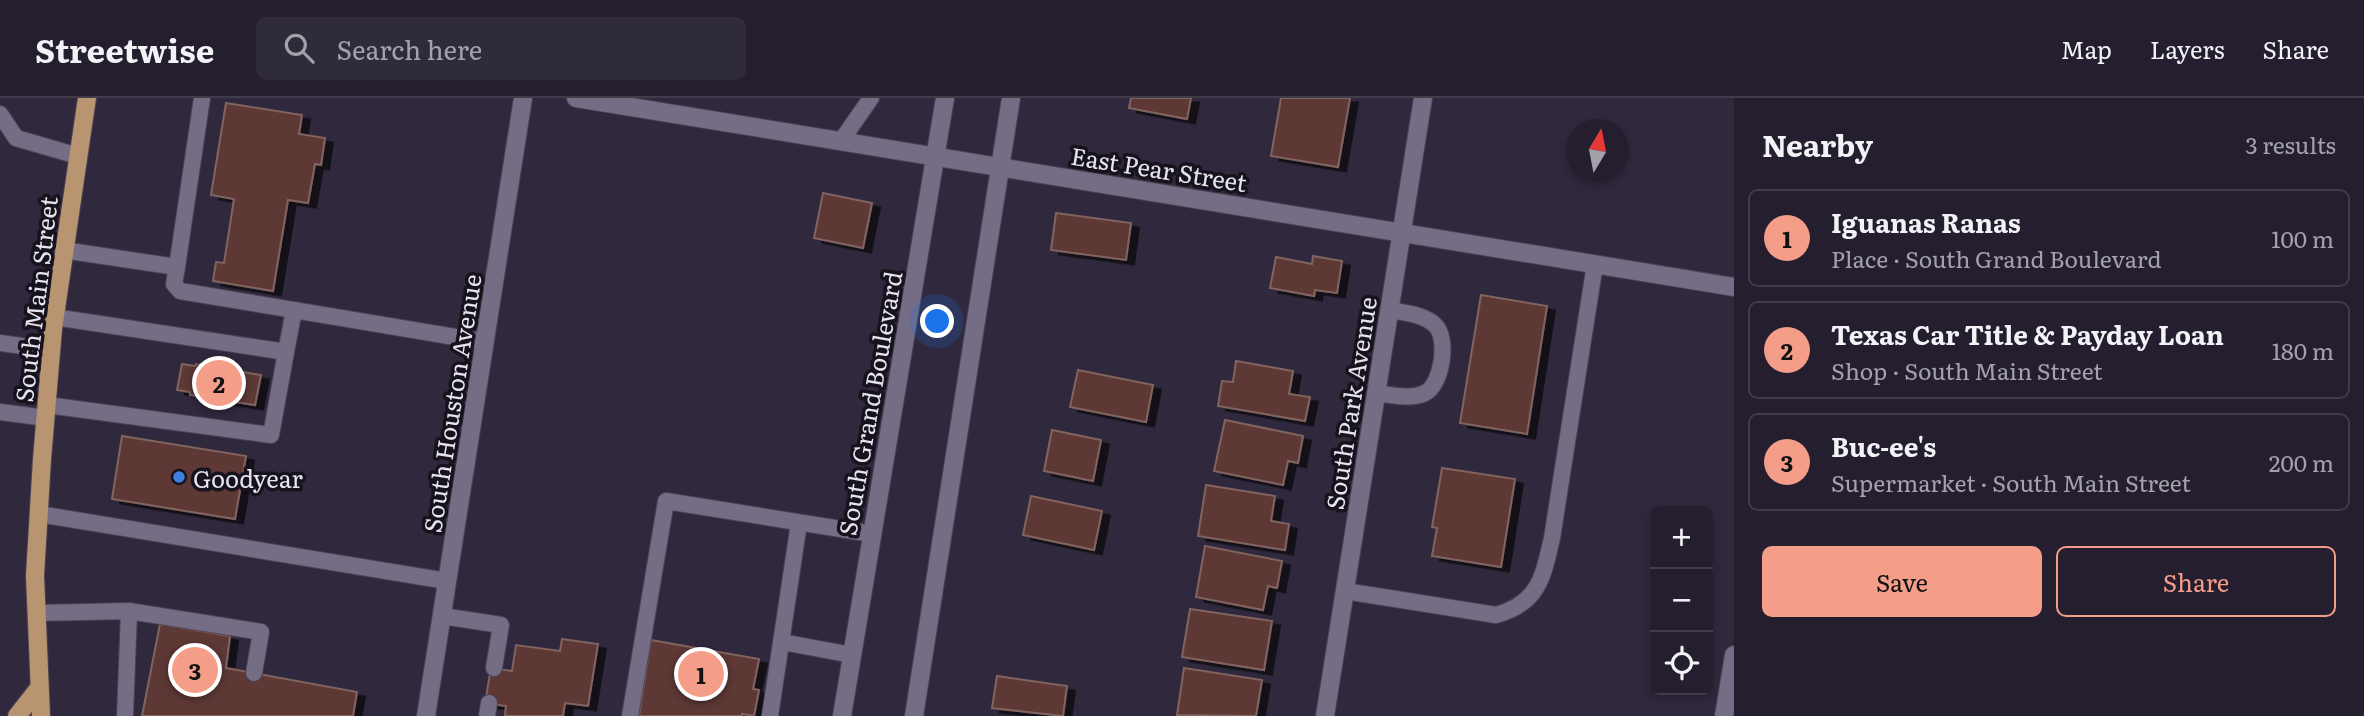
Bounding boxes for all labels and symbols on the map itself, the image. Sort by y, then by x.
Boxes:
north arrow [1566,119,1629,182]
street label: East Pear Street [1069,137,1250,199]
street label: South Main Street [5,194,65,404]
street label: South Grand Boulevard [829,268,910,538]
street label: South Houston Avenue [413,271,489,535]
street label: South Park Avenue [1316,294,1384,512]
your location [920,304,954,338]
pin: 2 [196,357,242,409]
place label: Goodyear [193,460,303,495]
marker: Goodyear [171,469,187,485]
pin: 3 [172,644,218,696]
pin: 1 [678,648,724,700]

